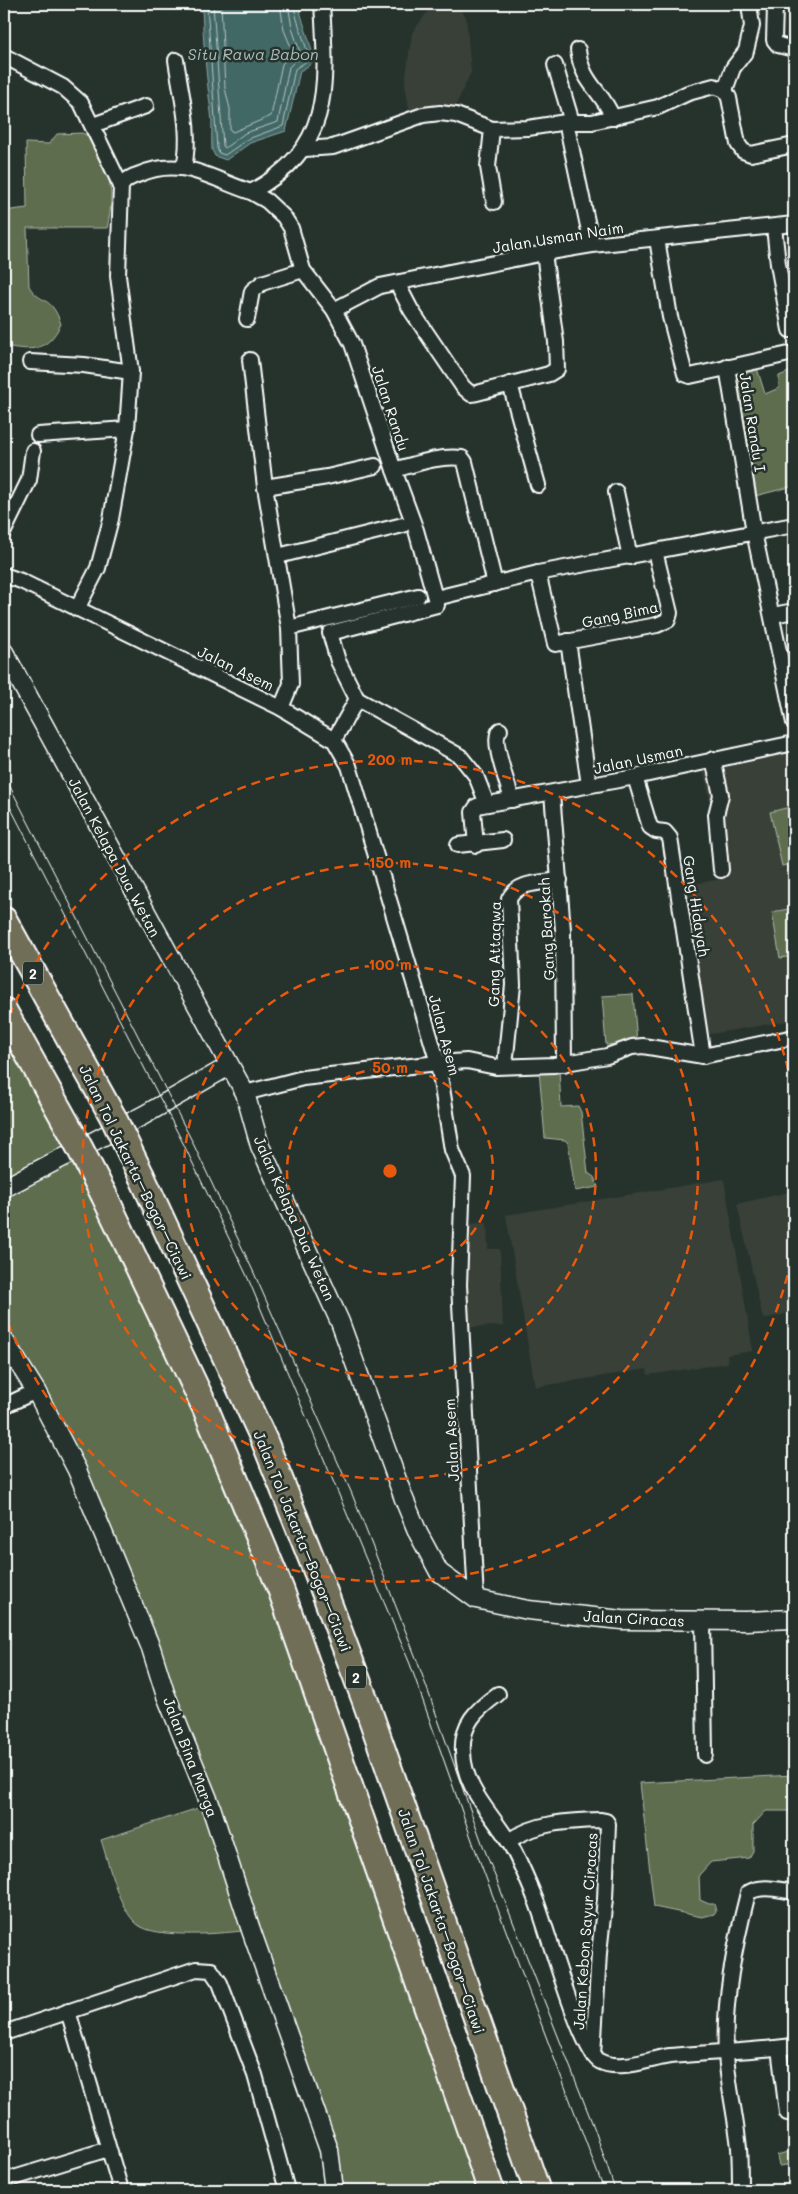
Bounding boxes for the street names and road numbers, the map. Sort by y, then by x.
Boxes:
street label: Jalan Usman Naim [491,217,625,257]
street label: Jalan Randu [368,363,414,453]
street label: Jalan Randu I [735,371,771,473]
street label: Gang Bima [580,596,660,632]
street label: Jalan Asem [194,641,278,695]
street label: Jalan Usman [592,740,684,778]
street label: Jalan Kelapa Dua Wetan [64,774,166,940]
street label: Gang Hidayah [679,854,715,958]
street label: Gang Barokah [533,877,559,981]
street label: Gang Attaqwa [483,901,505,1007]
road number: 2 [23,961,43,984]
street label: Jalan Asem [425,992,465,1078]
street label: Jalan Tol Jakarta–Bogor–Ciawi [75,1061,197,1283]
street label: Jalan Kelapa Dua Wetan [250,1133,340,1303]
street label: Jalan Asem [439,1398,463,1482]
street label: Jalan Tol Jakarta–Bogor–Ciawi [249,1427,357,1655]
street label: Jalan Ciracas [583,1605,685,1631]
road number: 2 [346,1665,366,1688]
street label: Jalan Bina Marga [159,1694,223,1820]
street label: Jalan Tol Jakarta–Bogor–Ciawi [394,1806,490,2036]
street label: Jalan Kebon Sayur Ciracas [568,1832,602,2030]

